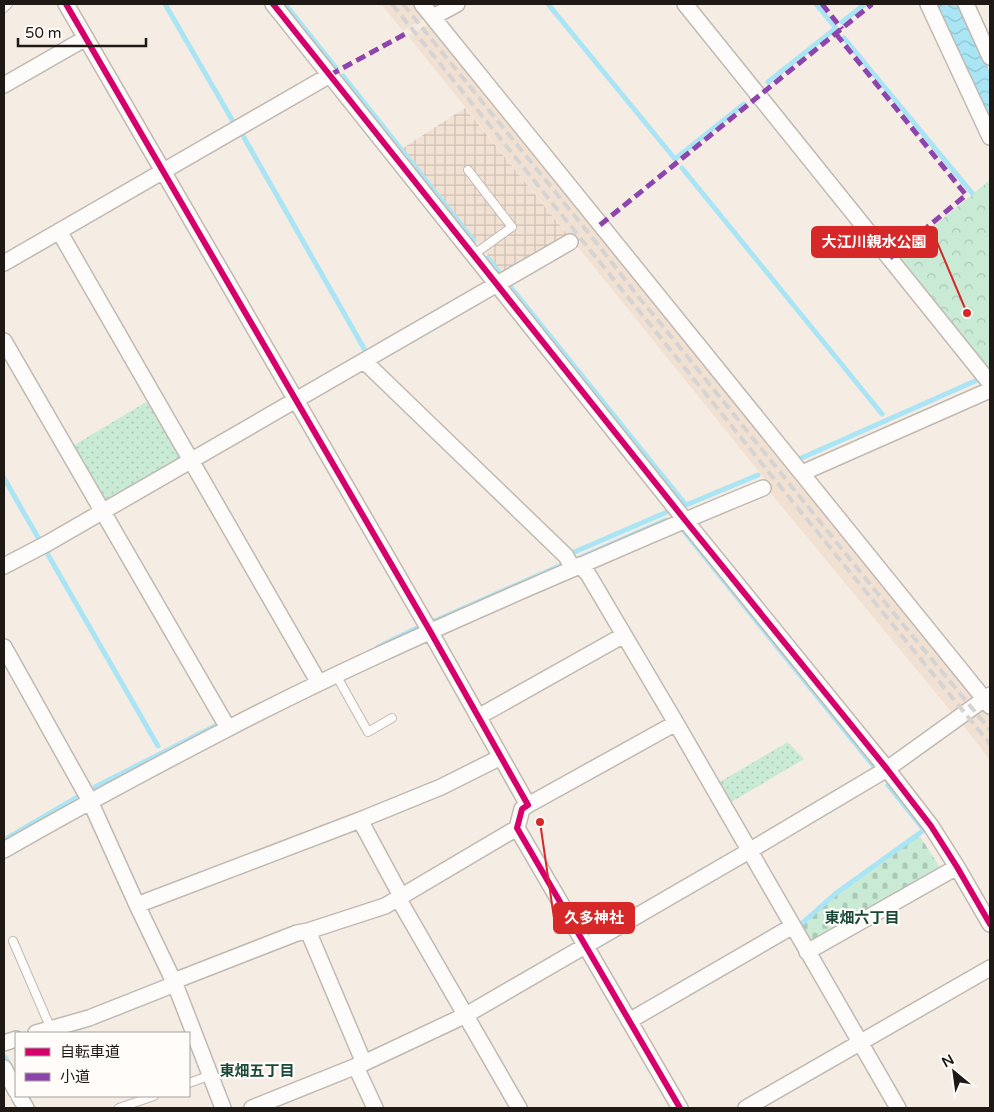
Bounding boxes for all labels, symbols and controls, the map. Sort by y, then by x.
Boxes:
scale bar [18,15,145,47]
text: 50 m [25,24,62,42]
callout: 大江川親水公園 [812,227,937,257]
text: 大江川親水公園 [821,233,927,251]
callout: 久多神社 [554,903,634,933]
text: 久多神社 [564,909,624,927]
district label: 東畑六丁目 [824,909,900,927]
legend [15,1032,190,1097]
text: 自転車道 [60,1043,120,1061]
north arrow [929,1047,979,1097]
text: N [939,1051,957,1071]
district label: 東畑五丁目 [219,1062,295,1080]
text: 小道 [60,1068,90,1086]

